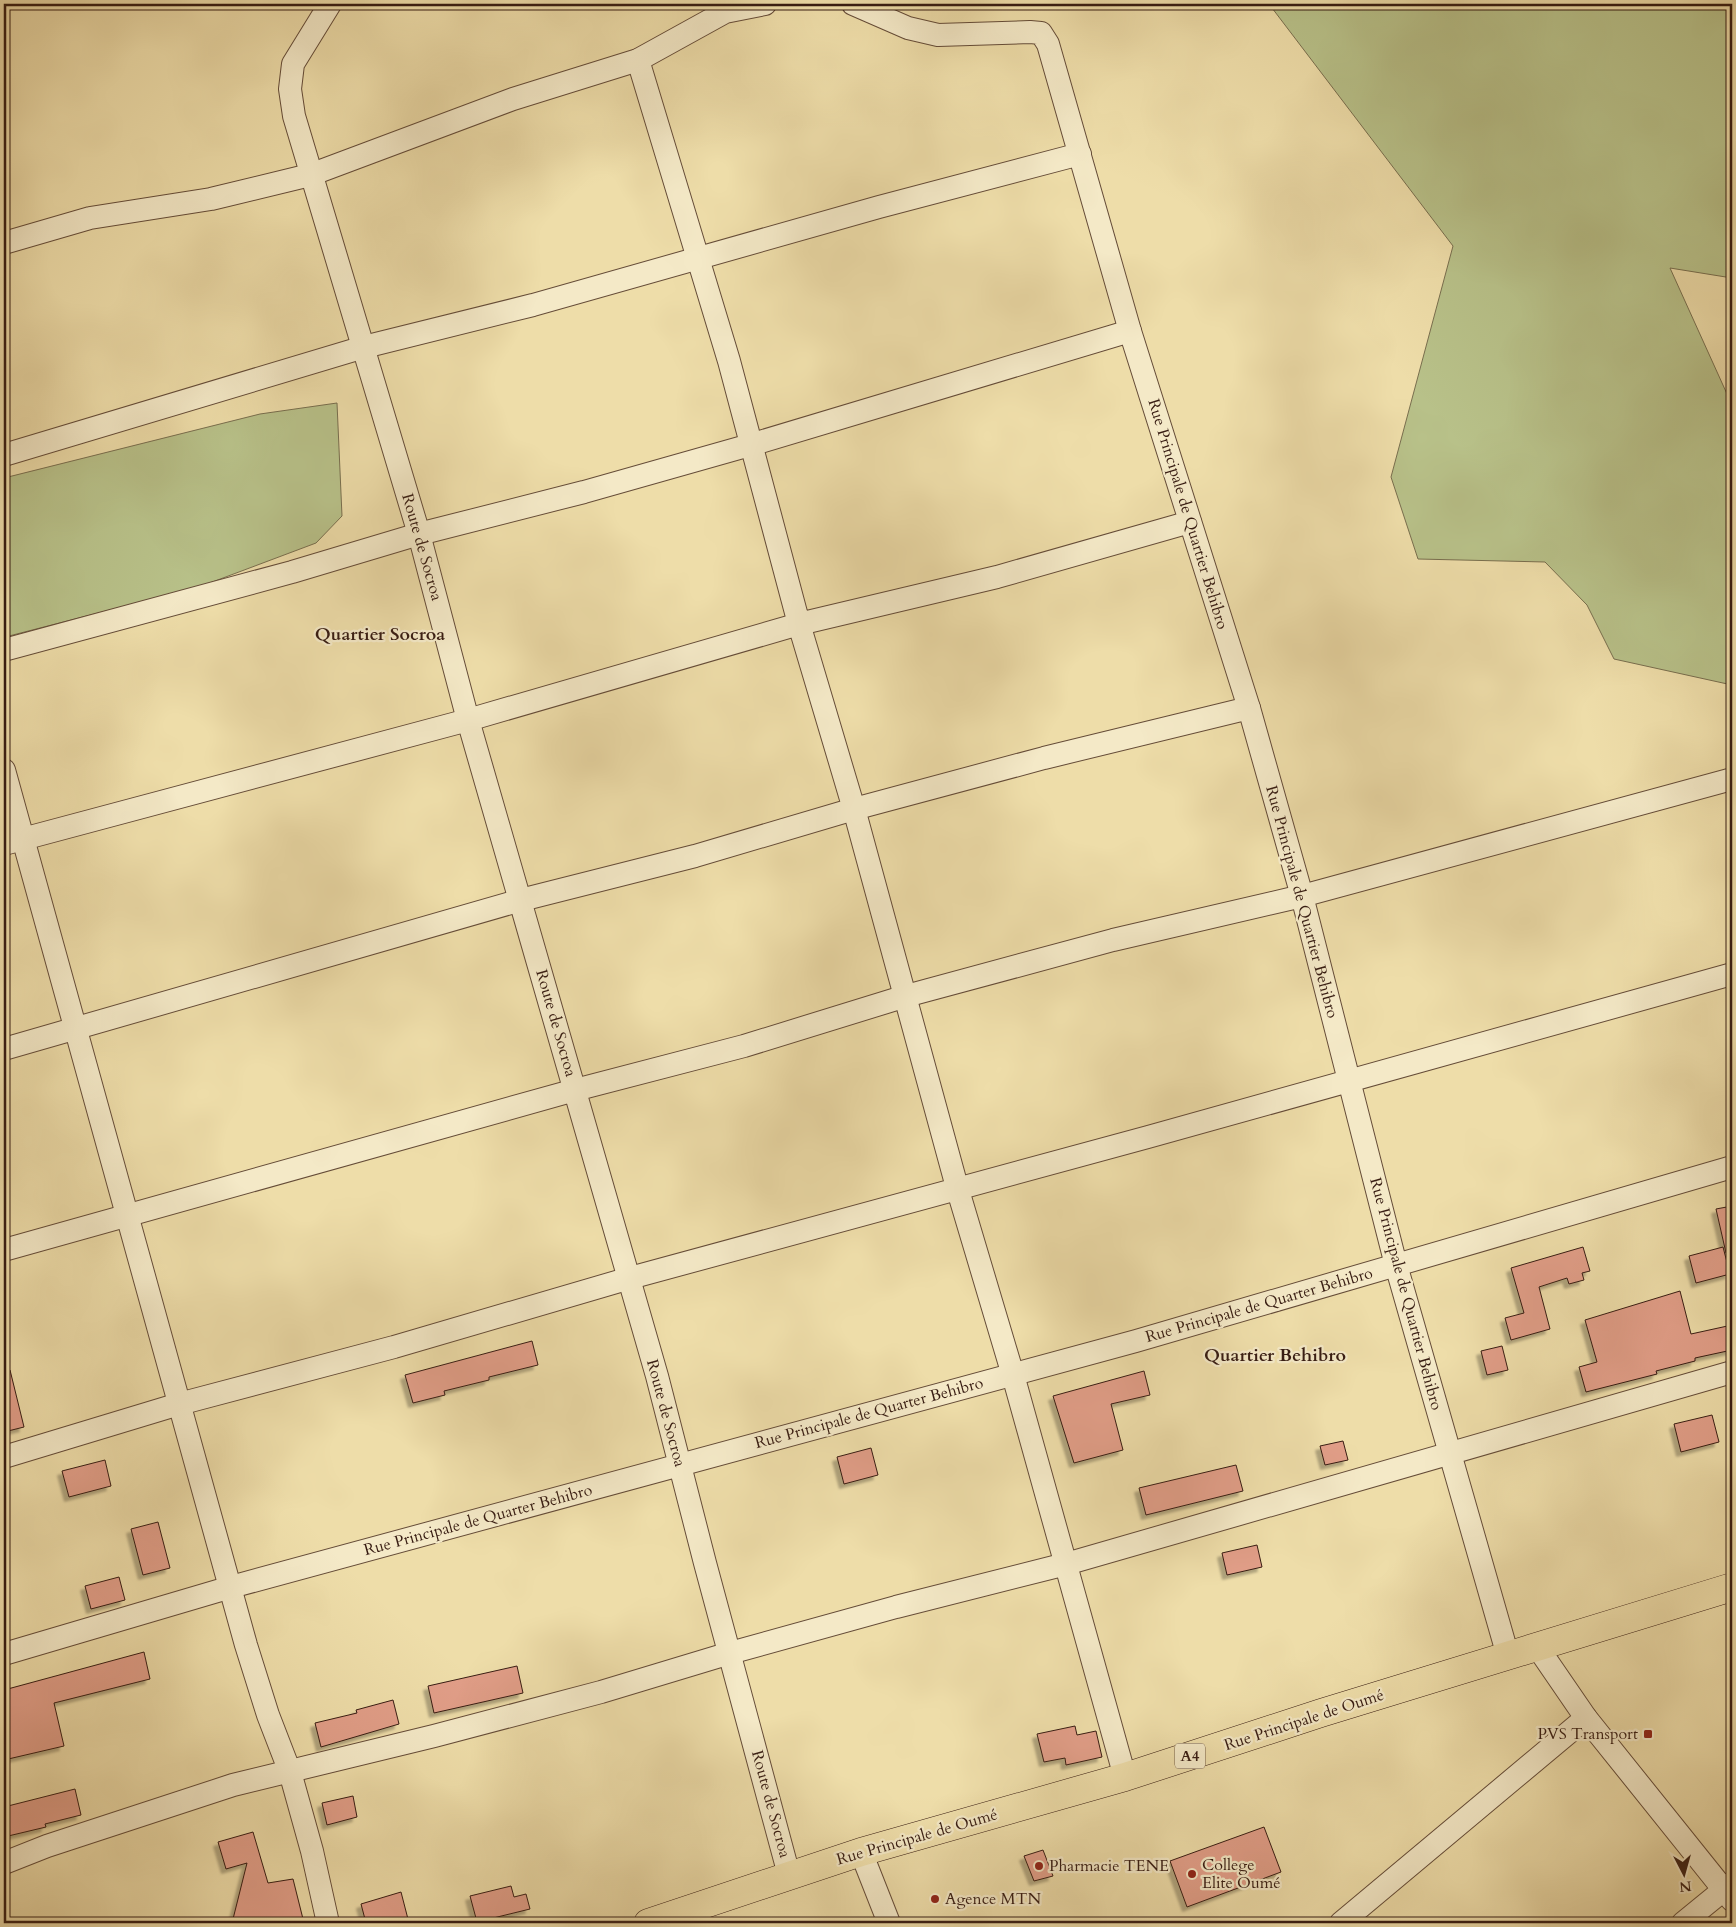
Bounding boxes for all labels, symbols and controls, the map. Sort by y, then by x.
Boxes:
street label: Rue Principale de Quartier Behibro [1142,396,1234,632]
street label: Route de Socroa [396,491,448,603]
district label: Quartier Socroa [315,622,445,647]
street label: Rue Principale de Quartier Behibro [1260,783,1344,1021]
street label: Route de Socroa [530,967,582,1079]
street label: Rue Principale de Quartier Behibro [1364,1175,1448,1413]
street label: Rue Principale de Quarter Behibro [1143,1262,1376,1348]
district label: Quartier Behibro [1204,1343,1346,1368]
street label: Route de Socroa [641,1357,691,1469]
street label: Rue Principale de Quarter Behibro [752,1372,986,1454]
street label: Rue Principale de Quarter Behibro [361,1479,595,1561]
street label: Rue Principale de Oumé [1221,1684,1387,1756]
place label: PVS Transport [1537,1723,1638,1745]
marker: PVS Transport [1642,1728,1654,1740]
road number: A4 [1175,1744,1205,1768]
street label: Route de Socroa [746,1748,796,1860]
street label: Rue Principale de Oumé [834,1803,1000,1871]
north arrow [1658,1850,1708,1900]
place label: College Elite Oumé [1202,1854,1280,1894]
place label: Pharmacie TENE [1049,1855,1169,1877]
marker: Pharmacie TENE [1033,1860,1045,1872]
marker: College Elite Oumé [1186,1868,1198,1880]
text: N [1678,1876,1692,1897]
place label: Agence MTN [945,1888,1041,1910]
marker: Agence MTN [929,1893,941,1905]

